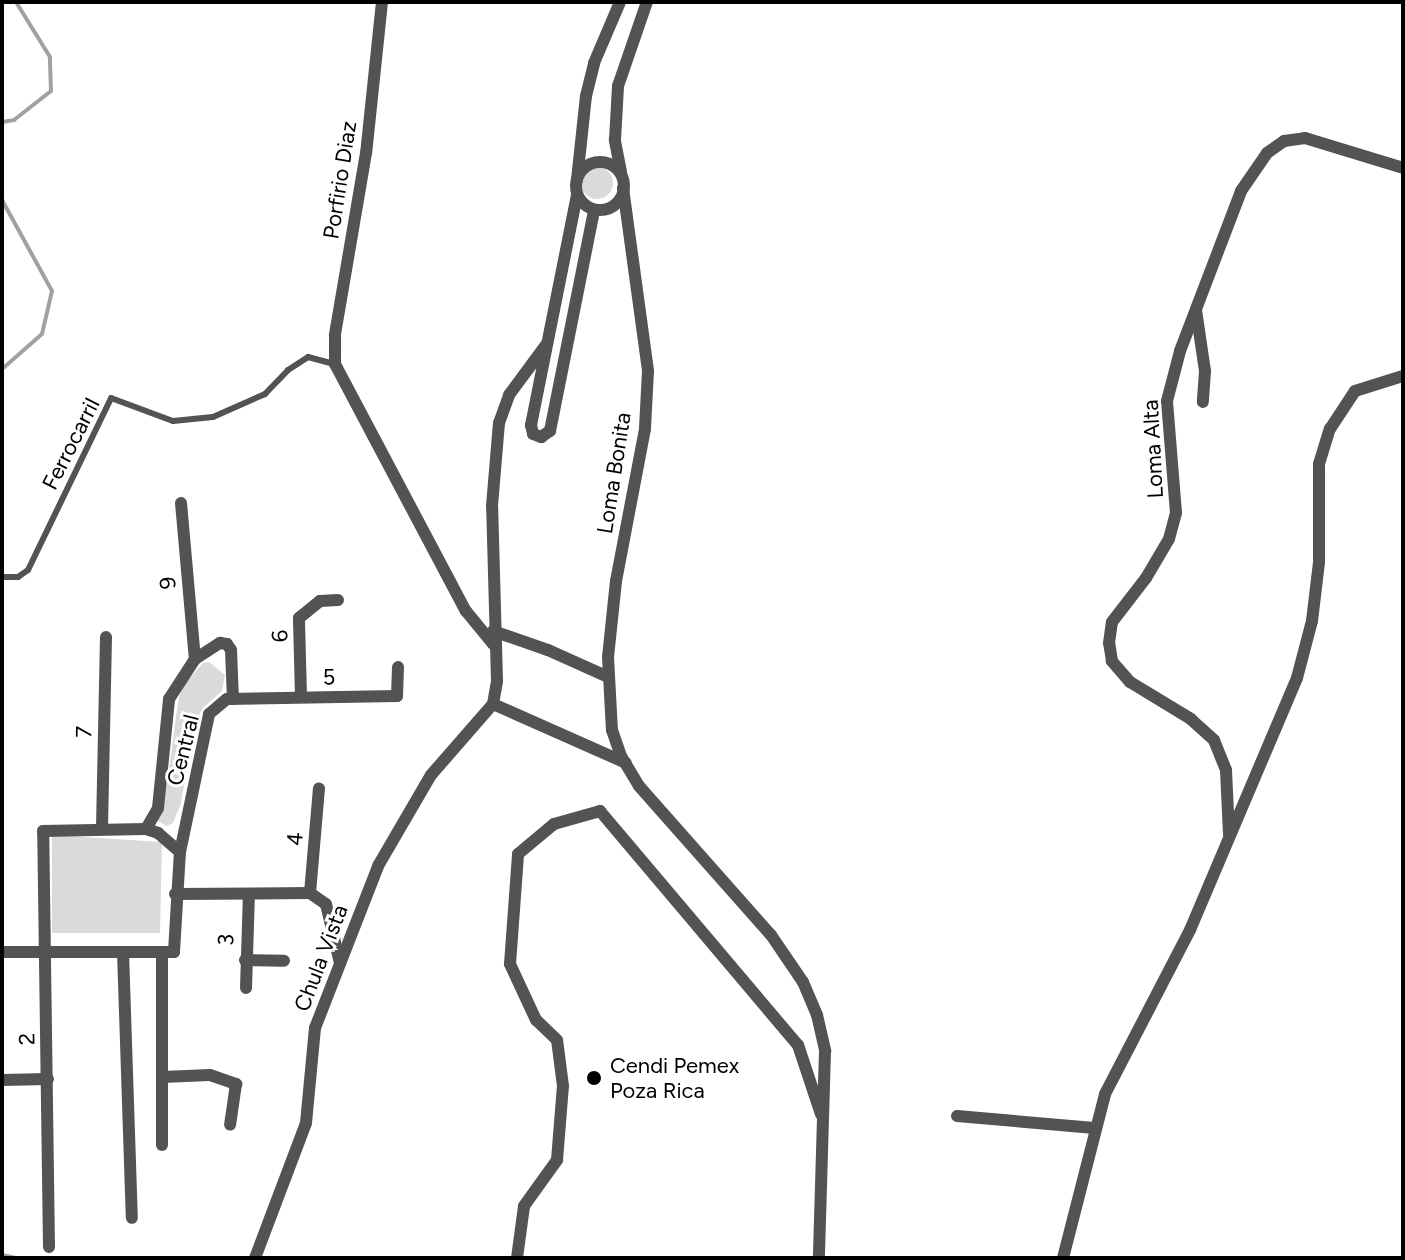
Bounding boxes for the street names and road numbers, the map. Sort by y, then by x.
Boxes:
street label: Porfirio Diaz [318,119,362,241]
street label: Ferrocarril [37,394,105,494]
street label: Loma Alta [1137,399,1169,499]
street label: Loma Bonita [591,410,637,536]
street label: 9 [154,576,182,590]
street label: 6 [267,629,293,643]
street label: 5 [322,664,336,690]
street label: Central [161,712,205,788]
street label: 7 [71,726,97,738]
street label: 4 [281,831,309,847]
street label: Chula Vista [289,901,353,1015]
street label: 3 [213,933,239,947]
street label: 2 [14,1033,40,1045]

